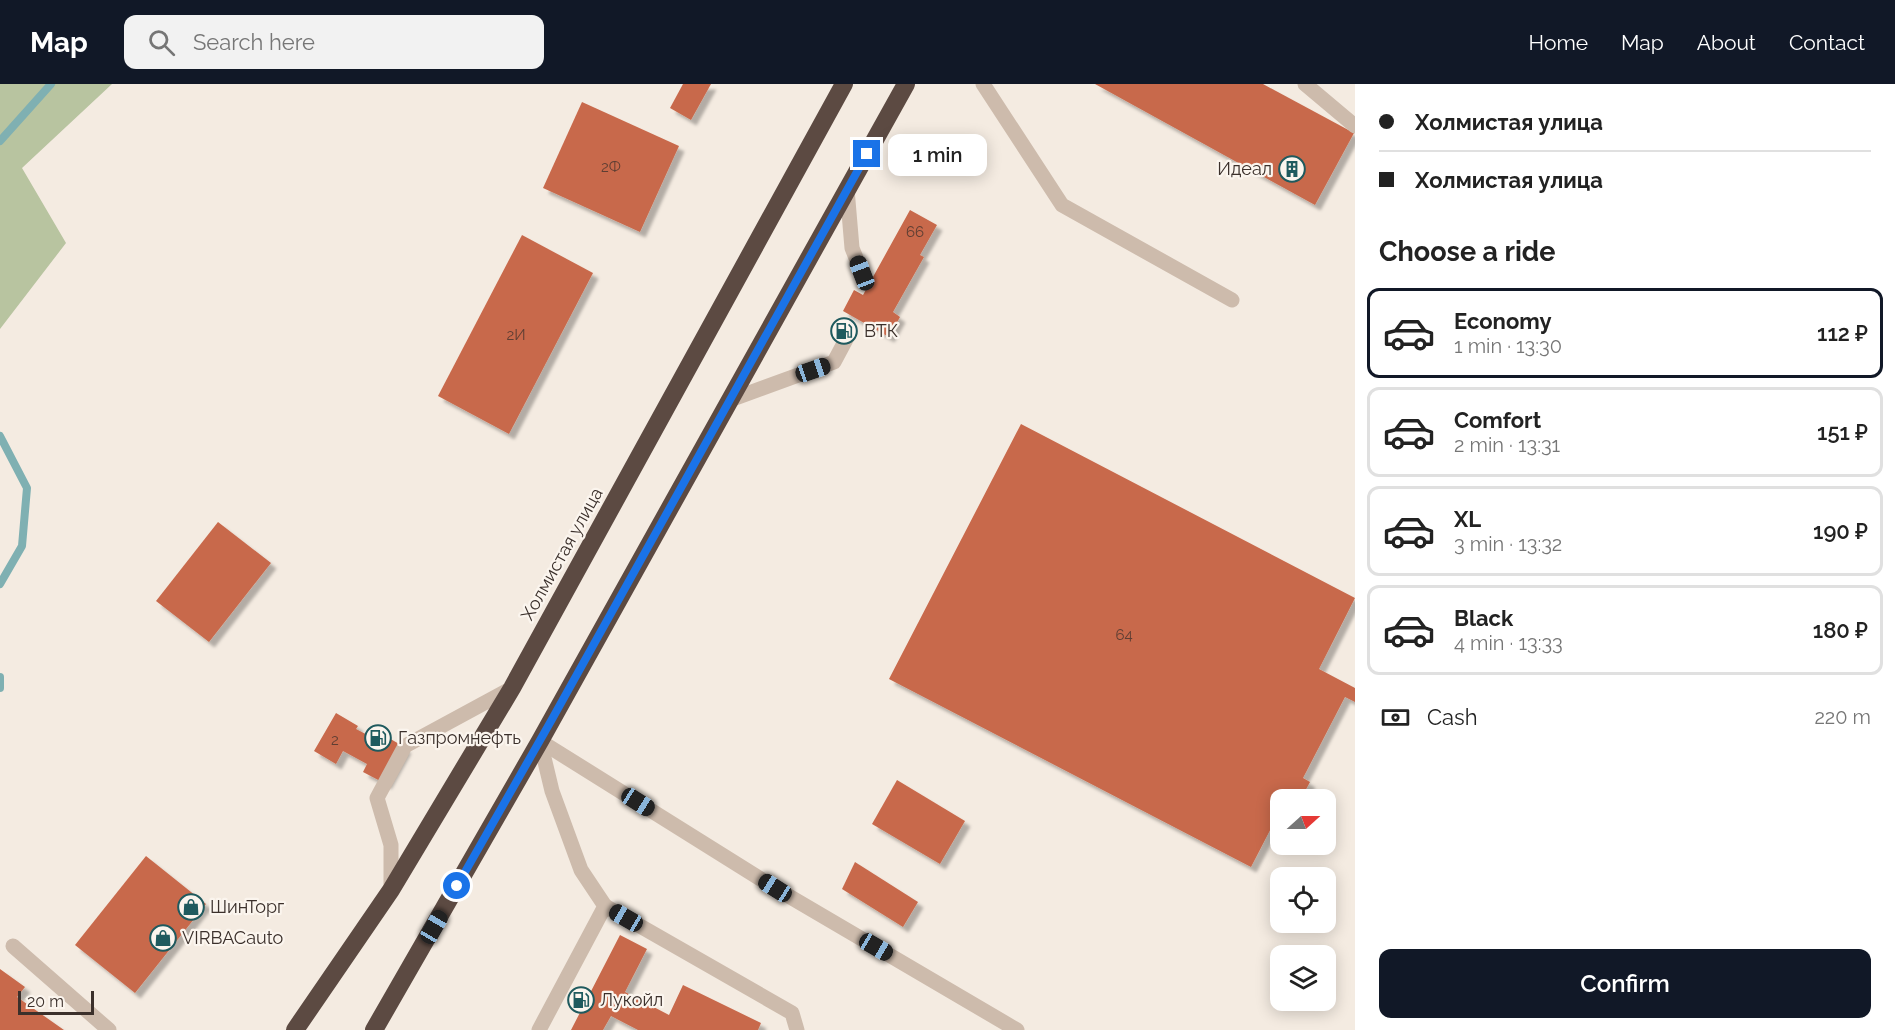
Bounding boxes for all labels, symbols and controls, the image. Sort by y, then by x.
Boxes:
search box [124,15,544,69]
text: Map [30,26,88,59]
icon: search [145,26,178,59]
text: Search here [193,29,315,55]
text: Home [1529,30,1588,55]
text: Map [1621,30,1664,55]
text: About [1697,30,1756,55]
text: Contact [1789,30,1865,55]
text: Холмистая улица [1415,109,1603,135]
callout: 1 min [888,133,987,175]
route end [853,140,880,167]
text: 1 min [913,143,962,167]
building icon: Идеал [1277,154,1307,184]
house number: 2Ф [601,158,621,176]
place label: Идеал [1217,158,1272,179]
text: Холмистая улица [1415,167,1603,193]
house number: 66 [906,223,924,241]
text: Choose a ride [1379,236,1555,267]
car [847,253,877,293]
icon: car [1382,306,1436,360]
text: Economy [1454,308,1552,334]
fuel station icon: ВТК [829,316,859,346]
place label: ВТК [864,320,898,341]
text: 112 ₽ [1817,320,1868,346]
house number: 2И [506,326,526,344]
text: 1 min · 13:30 [1454,334,1562,358]
car [793,356,833,384]
icon: car [1382,405,1436,459]
text: Comfort [1454,407,1541,433]
text: 151 ₽ [1817,419,1868,445]
text: 2 min · 13:31 [1454,433,1560,457]
street label: Холмистая улица [516,484,607,624]
icon: car [1382,504,1436,558]
text: XL [1454,506,1481,532]
text: 190 ₽ [1813,518,1868,544]
text: 3 min · 13:32 [1454,532,1562,556]
icon: car [1382,603,1436,657]
text: Black [1454,605,1513,631]
text: 180 ₽ [1813,617,1868,643]
house number: 64 [1115,626,1133,644]
text: 4 min · 13:33 [1454,631,1563,655]
icon: cash [1379,701,1412,734]
text: Cash [1427,704,1478,730]
text: 220 m [1814,705,1871,729]
fuel station icon: Газпромнефть [363,723,393,753]
place label: Газпромнефть [398,727,521,748]
house number: 2 [331,731,339,749]
car [618,785,658,819]
north arrow [1270,789,1336,855]
map controls [1270,789,1336,1011]
button: locate [1270,867,1336,933]
car [755,871,795,905]
route start [443,872,470,899]
shop icon: ШинТорг [176,892,206,922]
place label: ШинТорг [210,896,284,917]
car [606,901,646,935]
car [417,907,451,947]
shop icon: VIRBACauto [148,923,178,953]
place label: VIRBACauto [182,927,284,948]
car [856,930,896,964]
button: layers [1270,945,1336,1011]
button: Confirm [1379,949,1871,1018]
fuel station icon: Лукойл [566,985,596,1015]
scale bar [18,988,94,1016]
place label: Лукойл [600,989,663,1010]
text: 20 m [27,992,64,1011]

